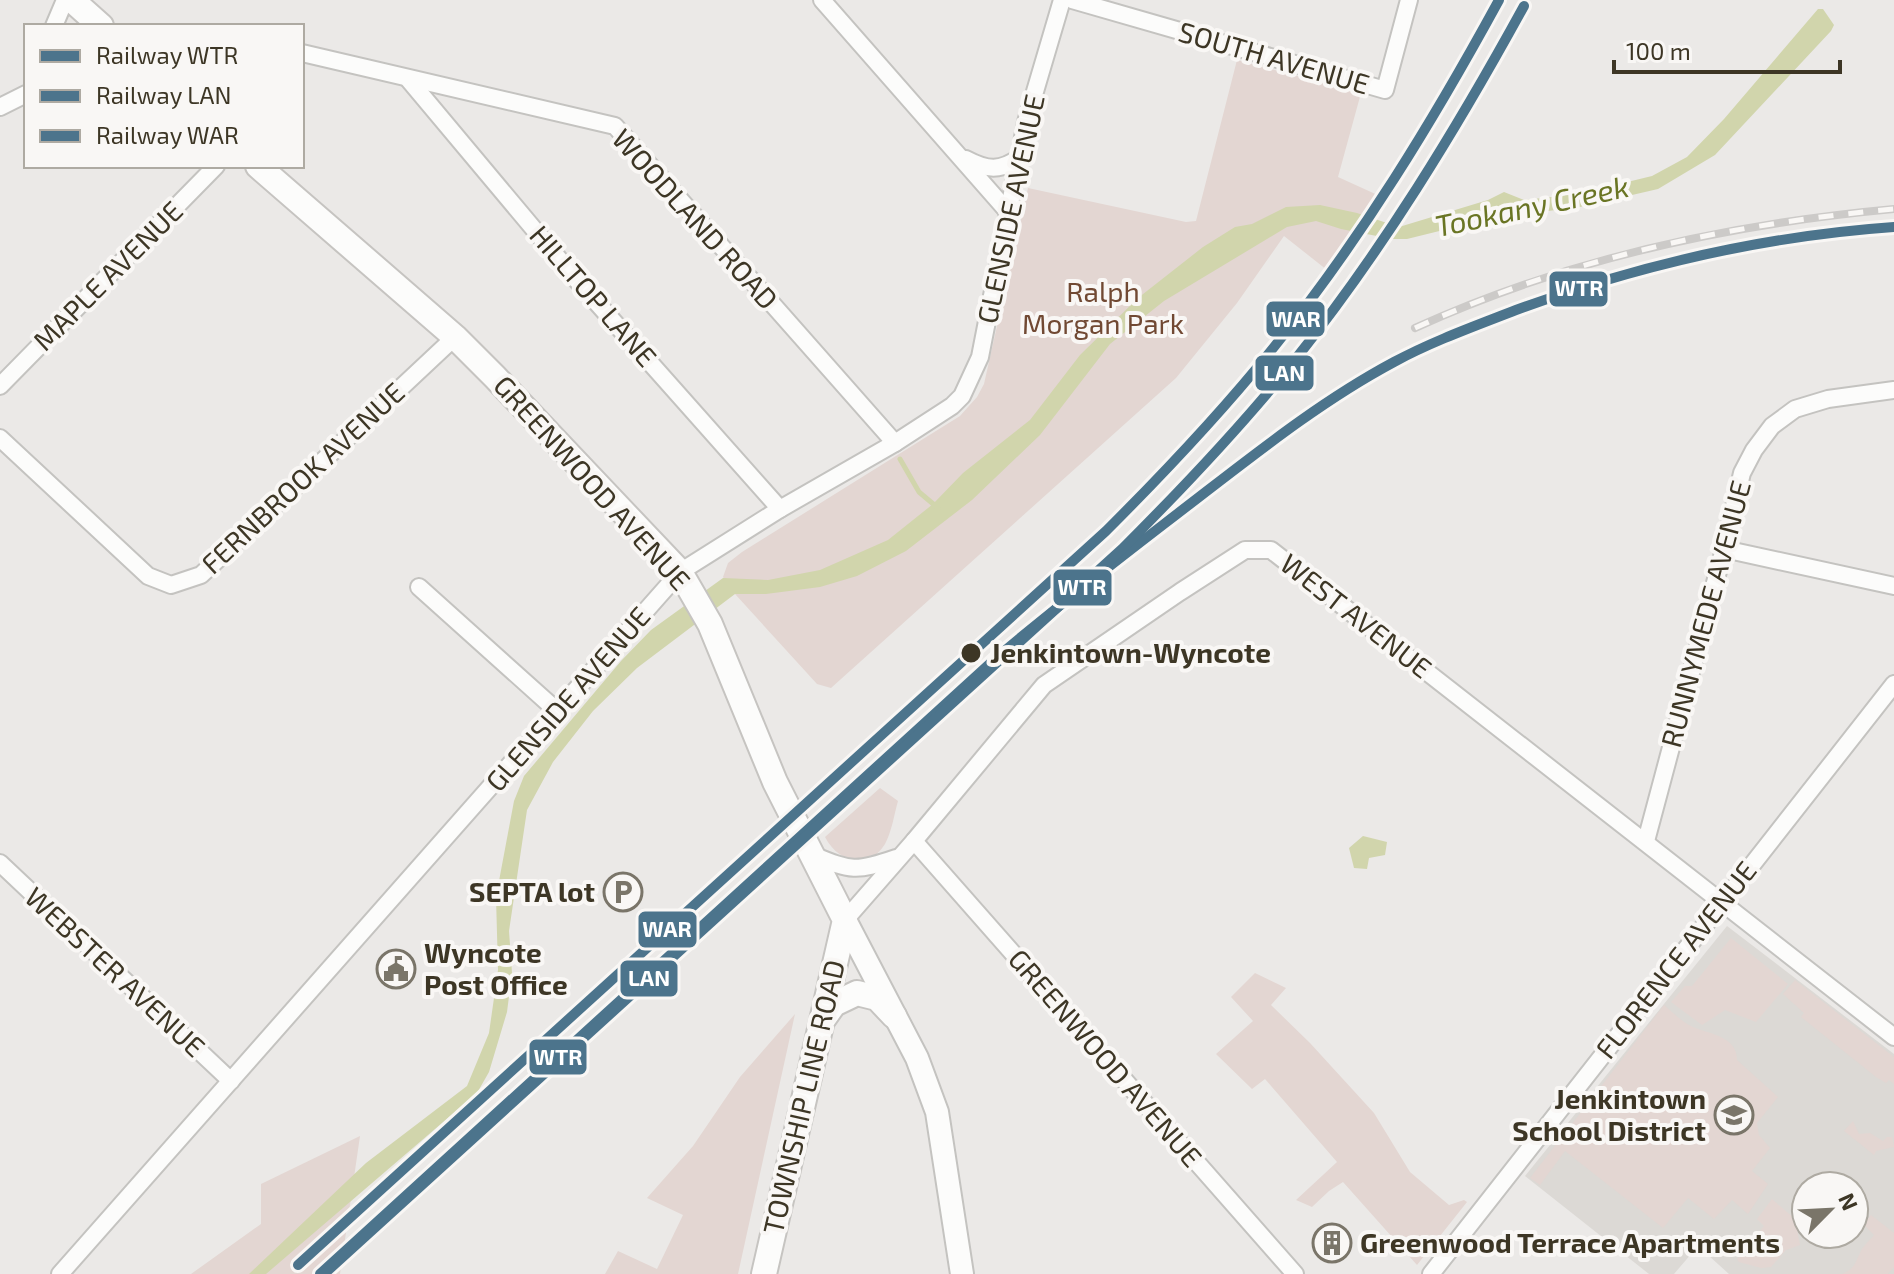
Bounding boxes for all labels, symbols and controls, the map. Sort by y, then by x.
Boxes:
street label: SOUTH AVENUE [1175,14,1374,101]
legend [24,24,304,168]
scale bar [1614,24,1840,74]
text: 100 m [1626,36,1691,65]
text: Railway WTR [96,40,238,69]
text: Railway LAN [96,80,231,109]
street label: GLENSIDE AVENUE [969,91,1051,327]
text: Railway WAR [96,120,239,149]
street label: WOODLAND ROAD [606,121,786,315]
water label: Tookany Creek [1431,167,1632,244]
street label: MAPLE AVENUE [25,193,189,357]
street label: HILLTOP LANE [523,218,664,373]
line badge: WTR [1548,270,1609,308]
park label: Ralph Morgan Park [1022,274,1184,340]
text: WTR [1555,274,1603,300]
line badge: WAR [1265,300,1326,338]
text: WAR [1271,305,1321,331]
line badge: LAN [1254,354,1315,392]
text: LAN [1263,359,1305,385]
street label: GREENWOOD AVENUE [487,368,698,597]
street label: FERNBROOK AVENUE [194,374,411,580]
street label: RUNNYMEDE AVENUE [1653,477,1757,751]
street label: WEST AVENUE [1274,546,1439,685]
line badge: WTR [1052,568,1113,607]
text: WTR [1058,573,1106,599]
street label: GLENSIDE AVENUE [478,599,657,798]
place label: Jenkintown-Wyncote [990,635,1271,669]
marker: Jenkintown-Wyncote [959,641,983,665]
street label: FLORENCE AVENUE [1588,854,1763,1065]
parking icon: SEPTA lot [602,871,644,913]
place label: SEPTA lot [469,874,595,908]
street label: WEBSTER AVENUE [19,879,213,1063]
line badge: WAR [637,910,698,949]
text: WAR [642,915,692,941]
place label: Wyncote Post Office [424,935,568,1001]
street label: GREENWOOD AVENUE [1002,942,1210,1173]
public building icon: Wyncote Post Office [375,948,417,990]
street label: TOWNSHIP LINE ROAD [755,956,851,1237]
line badge: LAN [619,959,679,998]
text: LAN [628,964,670,990]
line badge: WTR [528,1038,588,1076]
text: WTR [534,1043,582,1069]
place label: Jenkintown School District [1512,1081,1706,1147]
school or university icon: Jenkintown School District [1713,1094,1755,1136]
north arrow [1790,1170,1870,1250]
text: N [1834,1189,1864,1214]
building icon: Greenwood Terrace Apartments [1311,1222,1353,1264]
place label: Greenwood Terrace Apartments [1360,1225,1780,1259]

